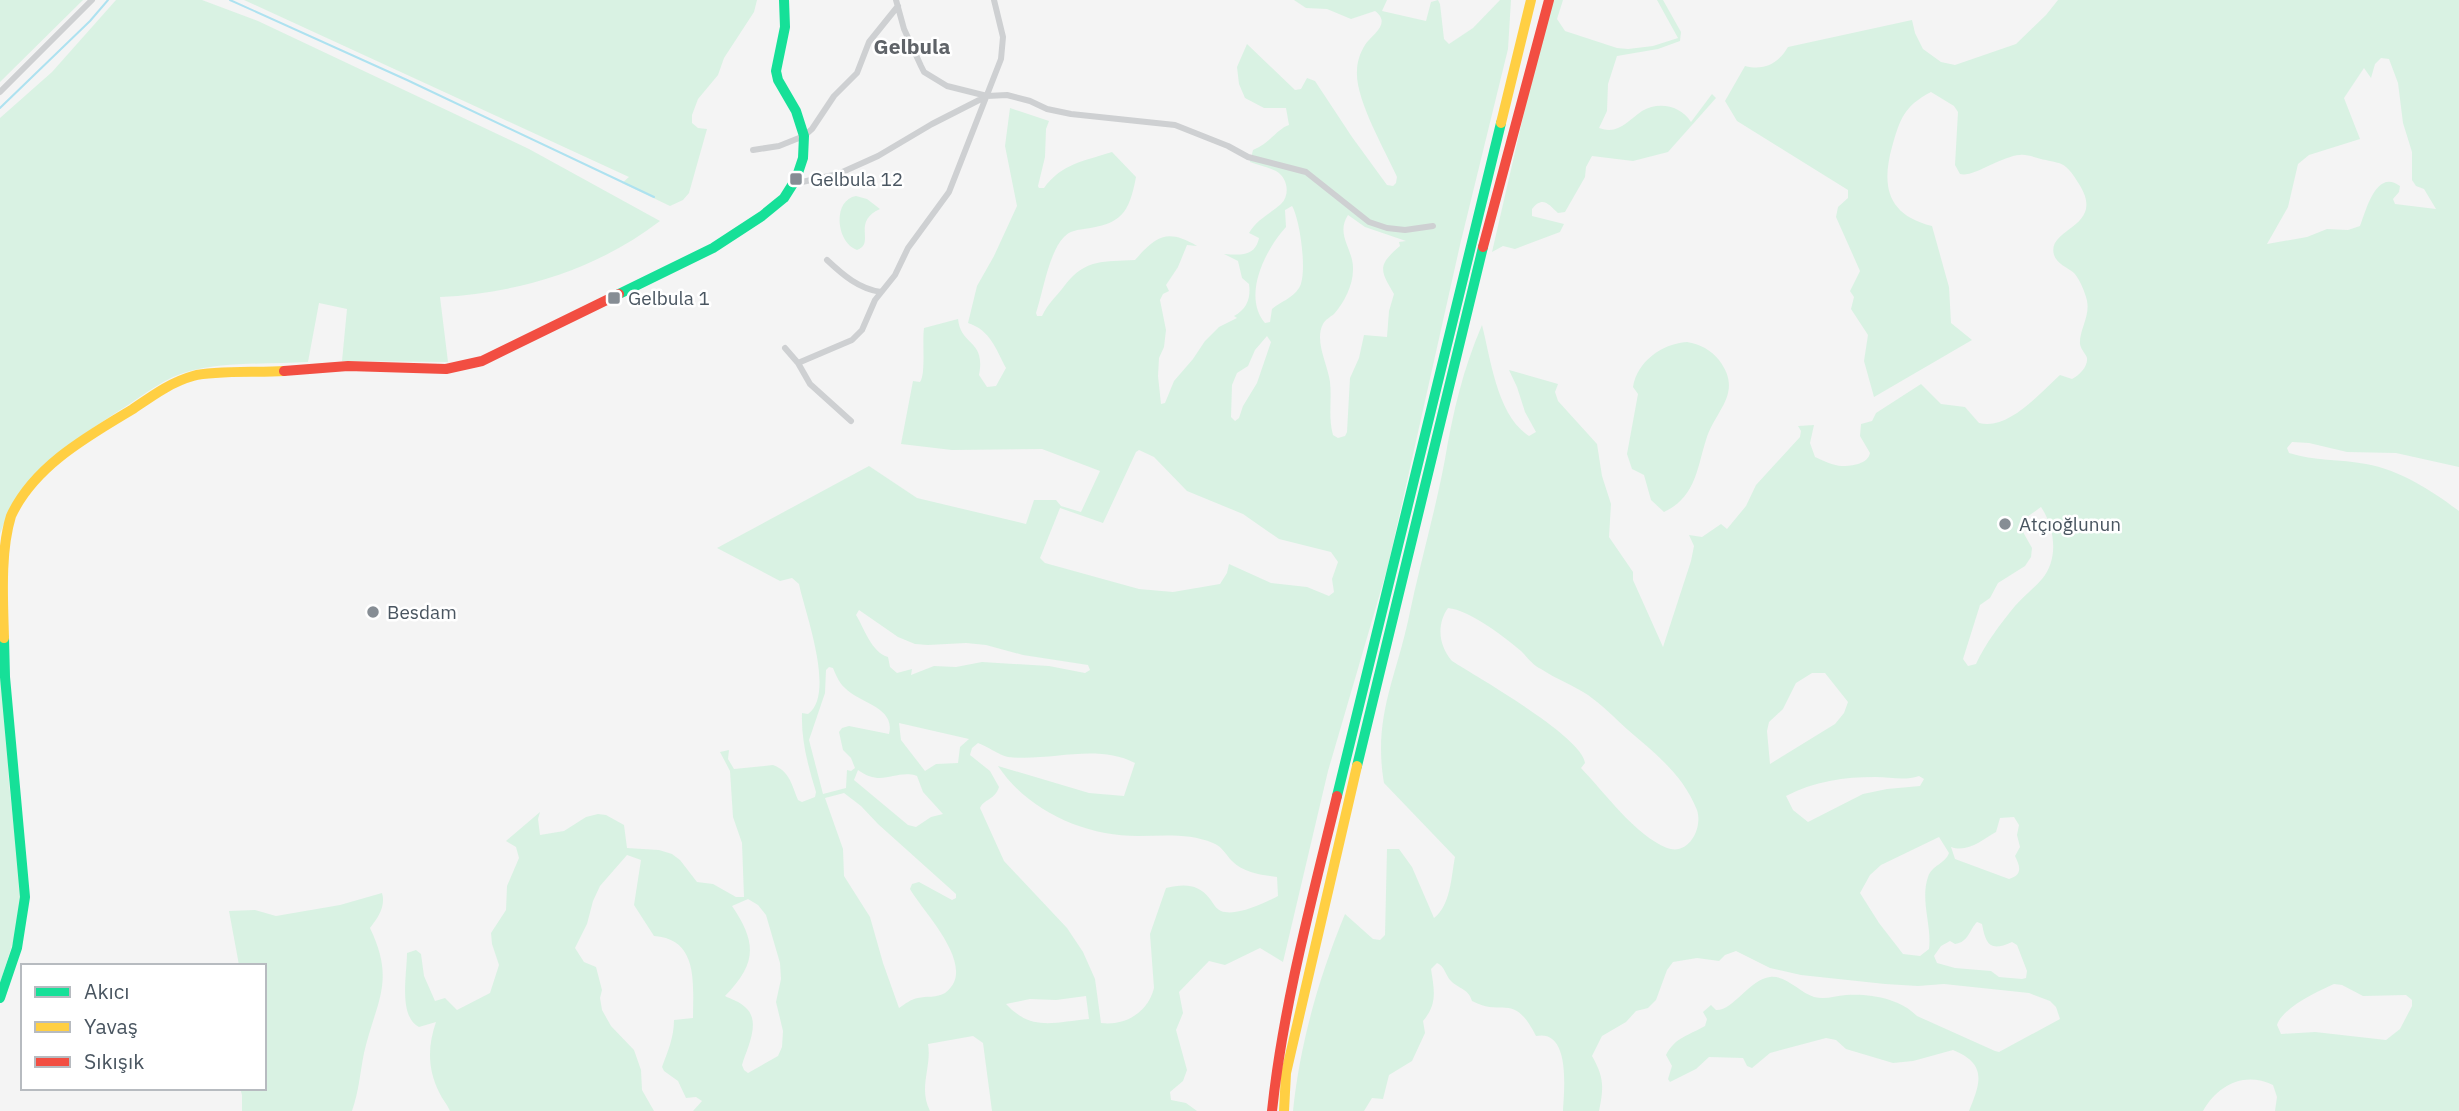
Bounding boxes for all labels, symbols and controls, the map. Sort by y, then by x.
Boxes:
district label: Gelbula [874,32,950,60]
place label: Gelbula 12 [810,167,903,191]
marker: Gelbula 12 [788,171,804,187]
place label: Gelbula 1 [628,286,710,310]
marker: Gelbula 1 [606,290,622,306]
place label: Atçıoğlunun [2019,512,2121,536]
marker: Atçıoğlunun [1997,516,2013,532]
place label: Besdam [387,600,457,624]
marker: Besdam [365,604,381,620]
legend [21,964,266,1090]
text: Akıcı [84,977,130,1005]
text: Yavaş [84,1012,138,1040]
text: Sıkışık [84,1047,144,1075]

